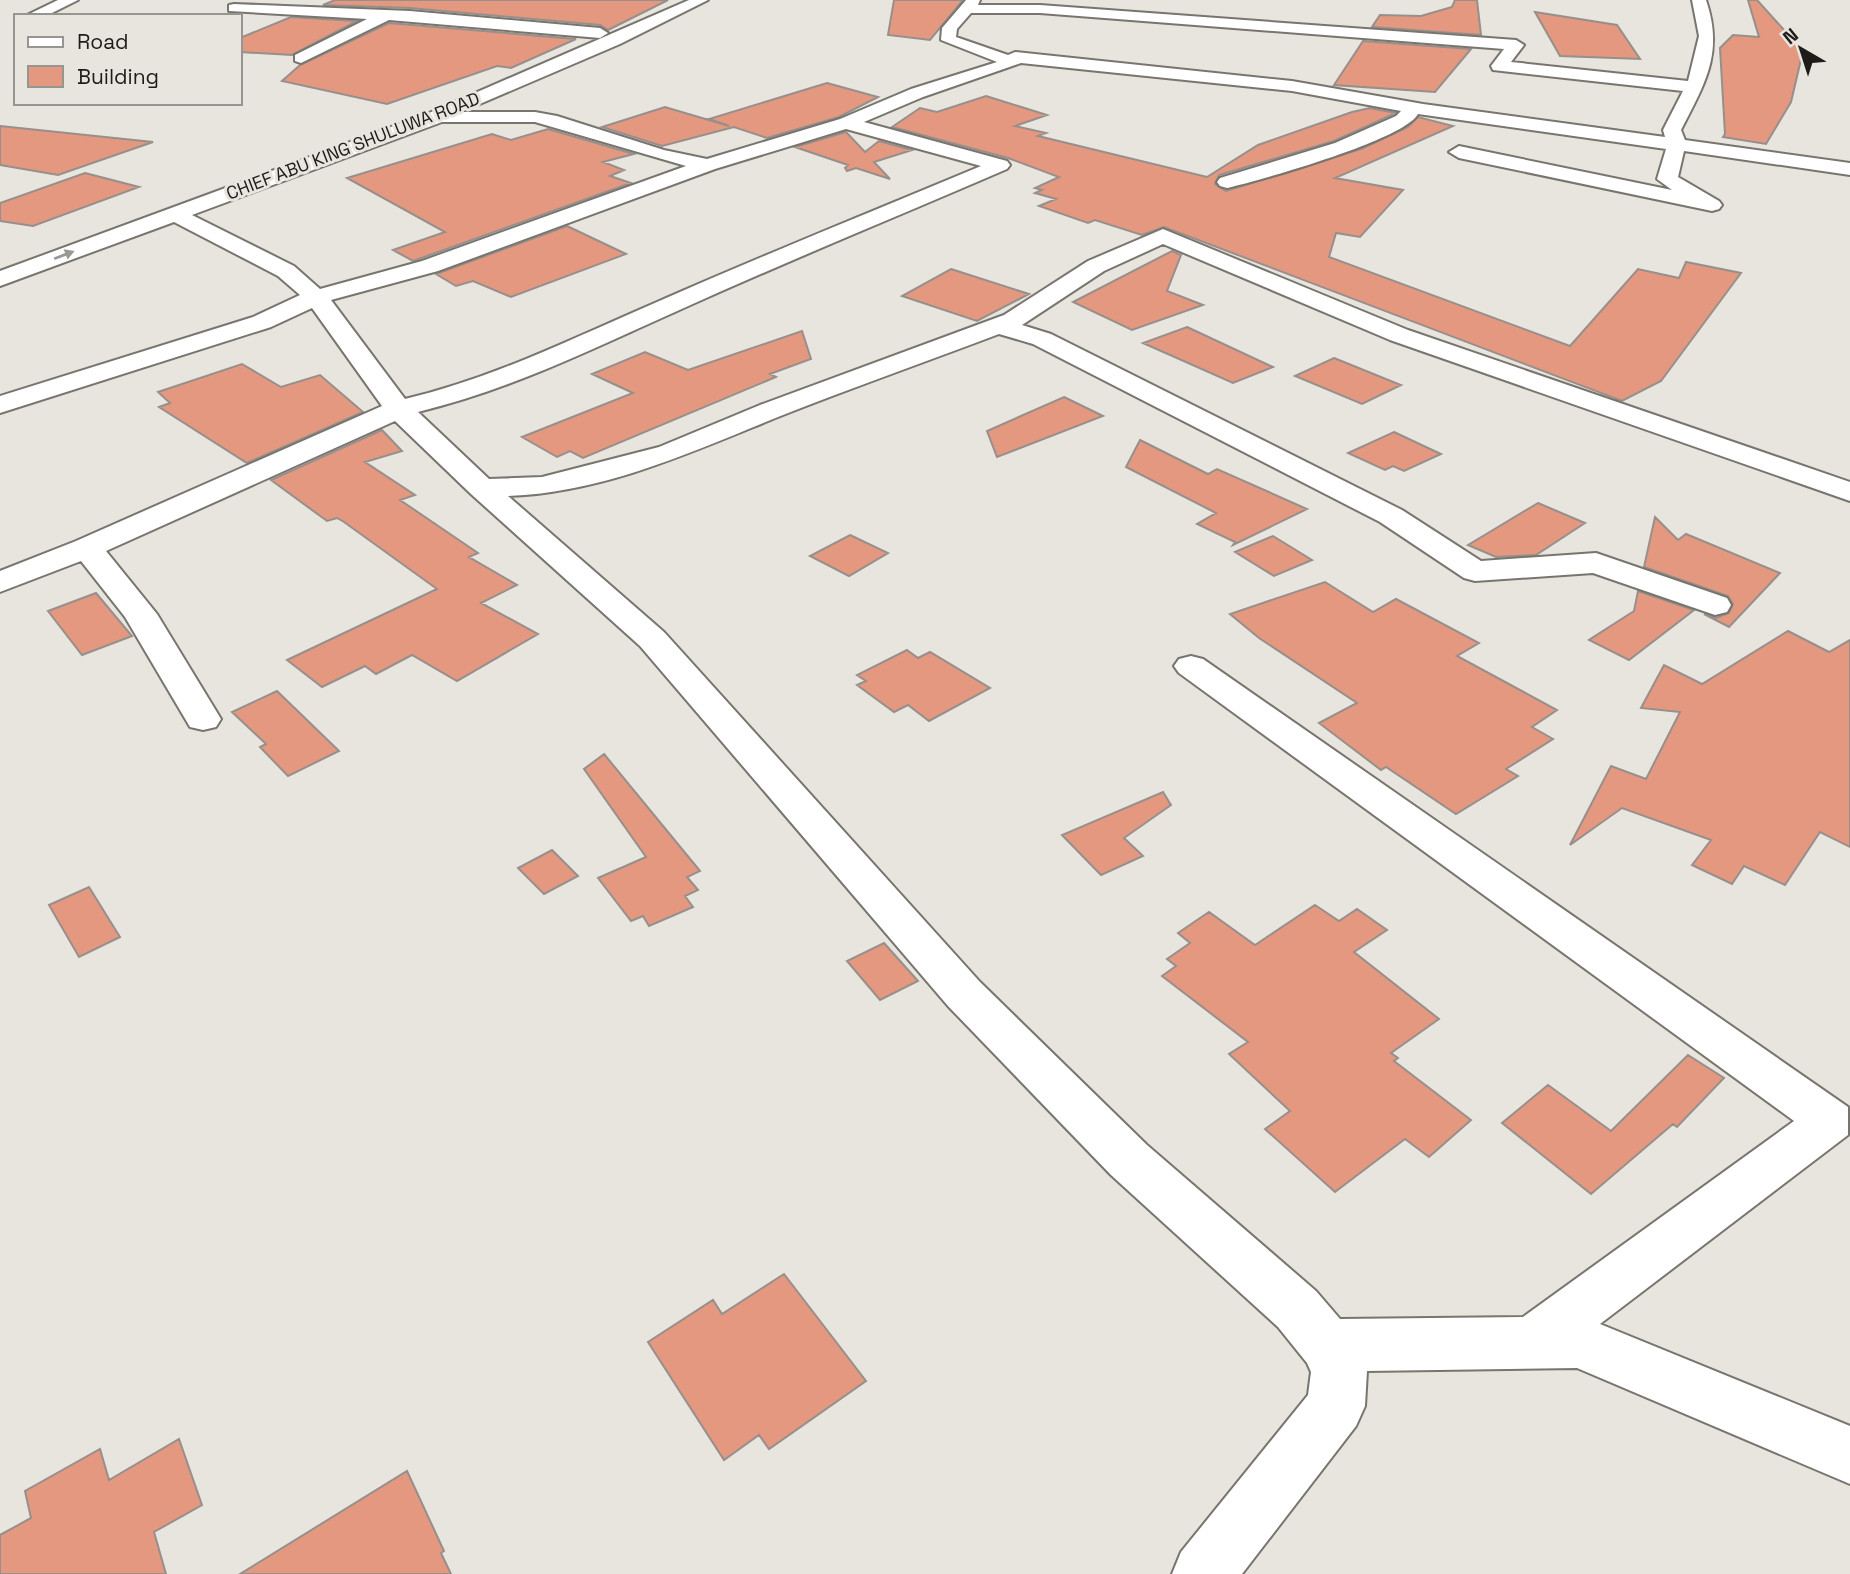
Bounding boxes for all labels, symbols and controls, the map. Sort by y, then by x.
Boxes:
legend [14,14,242,105]
north arrow [1766,14,1836,84]
text: N [1778,22,1803,50]
text: Road [77,28,129,55]
text: Building [77,63,159,90]
street label: CHIEF ABU KING SHULUWA ROAD [223,86,483,205]
one-way arrow [53,249,74,260]

